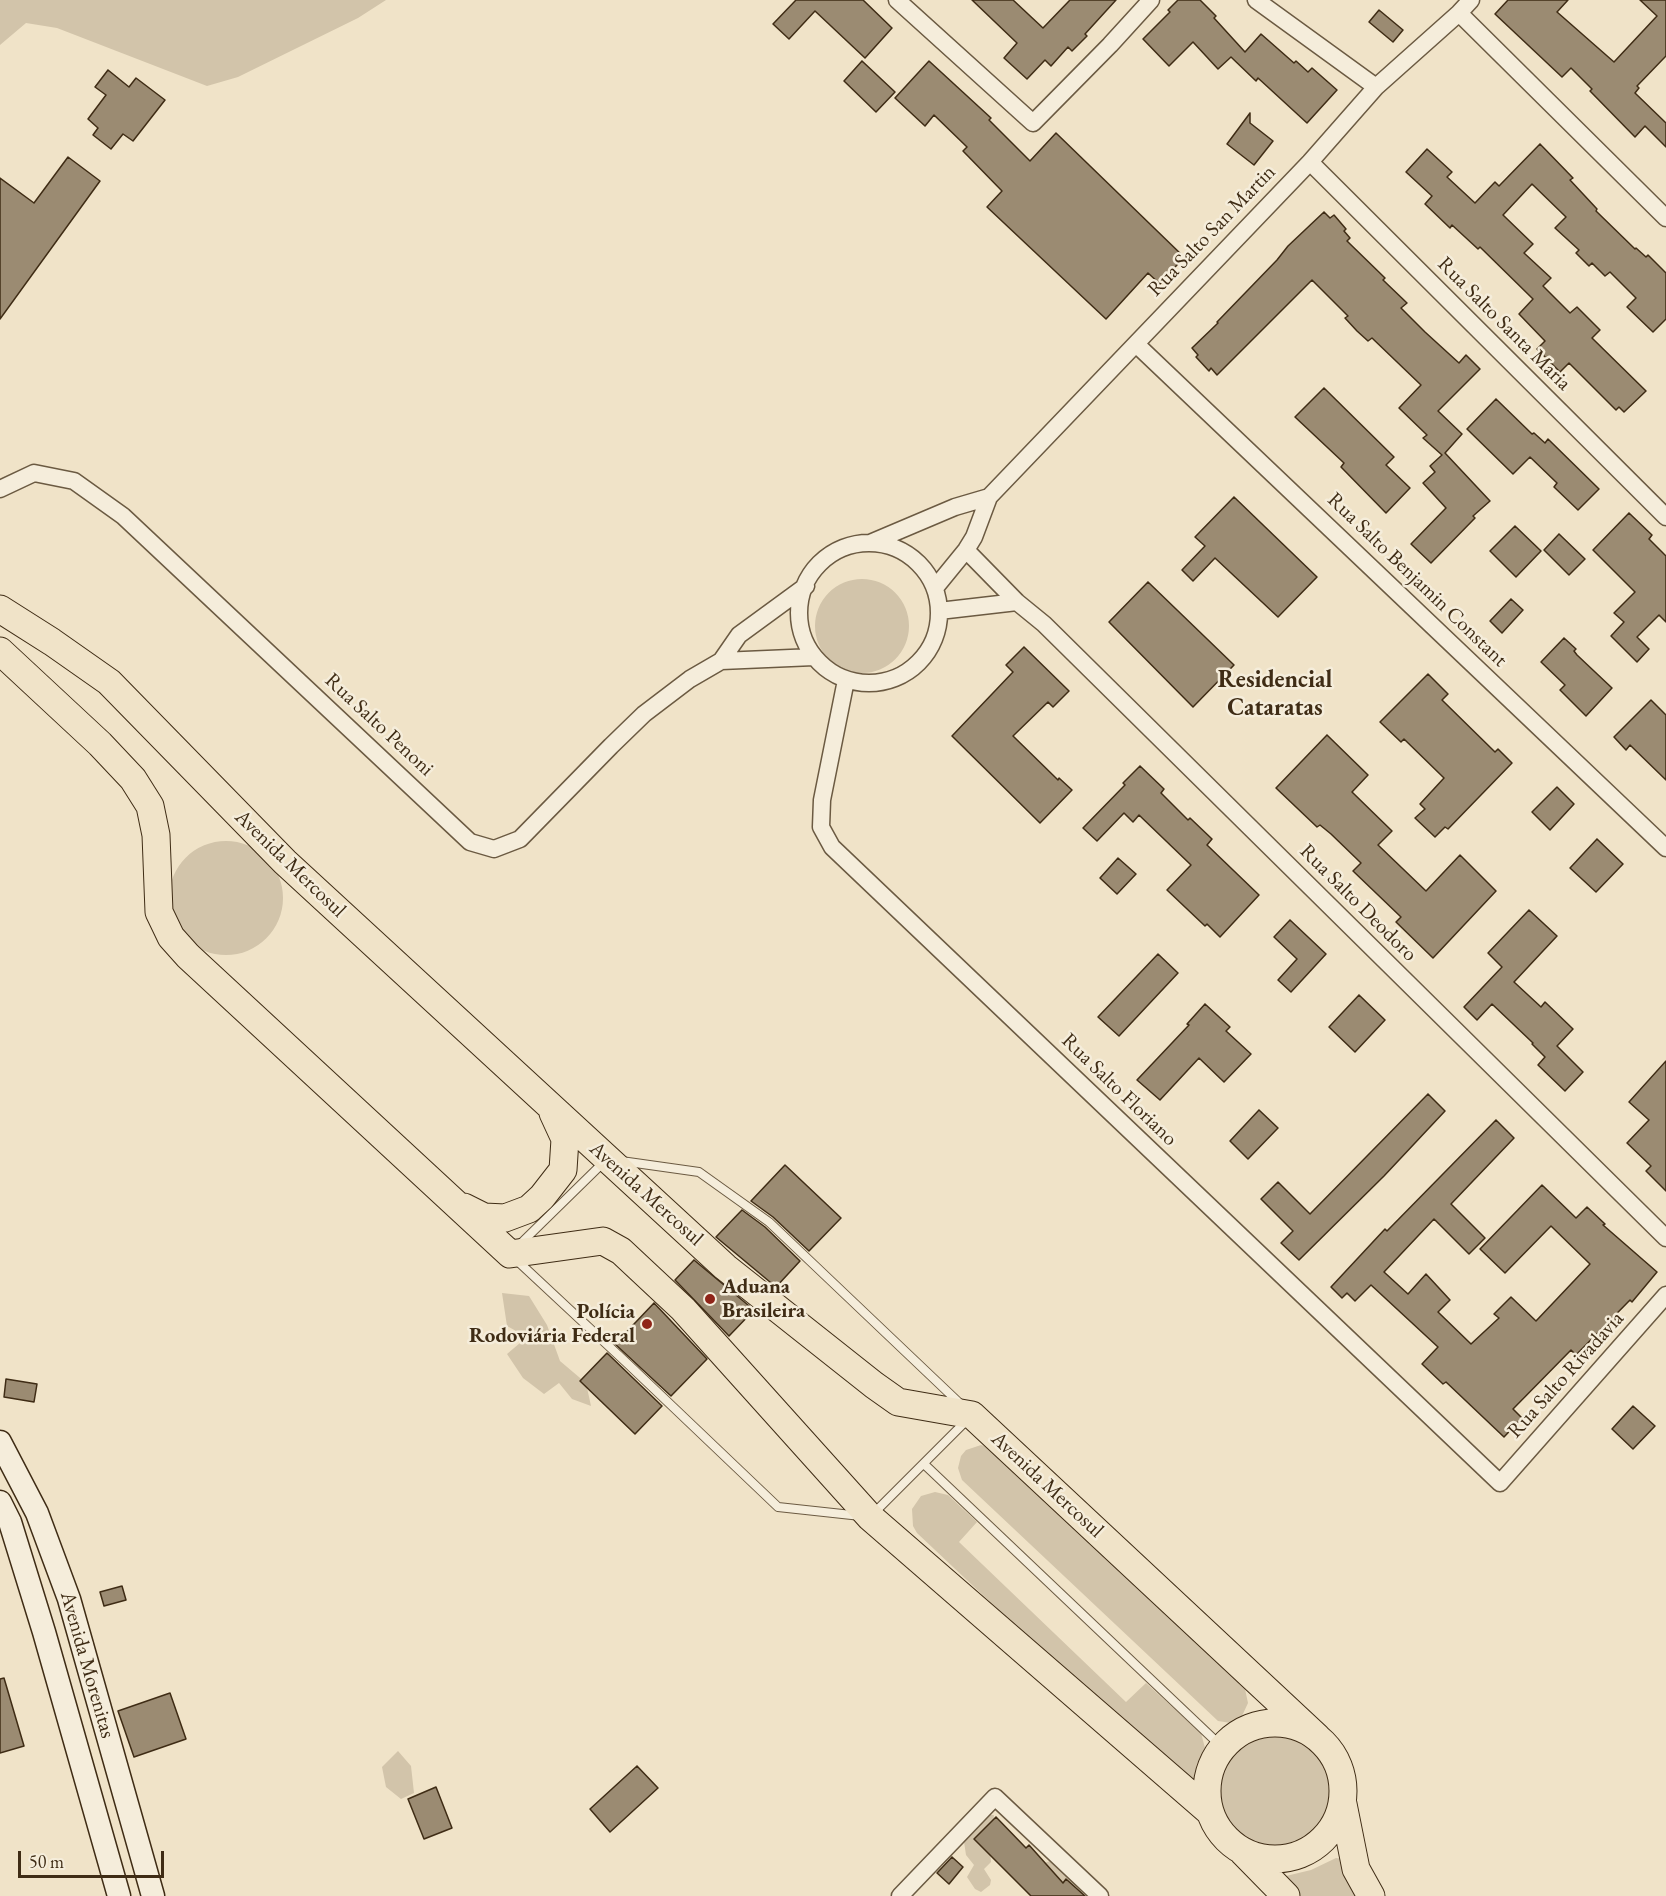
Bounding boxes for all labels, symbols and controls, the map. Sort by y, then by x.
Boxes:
street label: Rua Salto San Martin [1143,160,1281,302]
street label: Rua Salto Santa Maria [1432,252,1576,396]
street label: Rua Salto Benjamin Constant [1322,487,1512,673]
district label: Residencial Cataratas [1218,666,1332,722]
street label: Rua Salto Penoni [319,668,439,782]
street label: Avenida Mercosul [229,805,351,923]
street label: Rua Salto Deodoro [1294,839,1422,967]
street label: Rua Salto Floriano [1056,1028,1182,1152]
street label: Avenida Mercosul [584,1136,708,1252]
place label: Aduana Brasileira [722,1274,805,1324]
marker: Aduana Brasileira [703,1292,717,1306]
place label: Polícia Rodoviária Federal [469,1299,635,1349]
street label: Rua Salto Rivadavia [1503,1306,1629,1444]
marker: Polícia Rodoviária Federal [640,1317,654,1331]
street label: Avenida Mercosul [986,1427,1108,1543]
street label: Avenida Morenitas [54,1589,120,1741]
scale bar [21,1839,166,1877]
text: 50 m [29,1850,64,1873]

